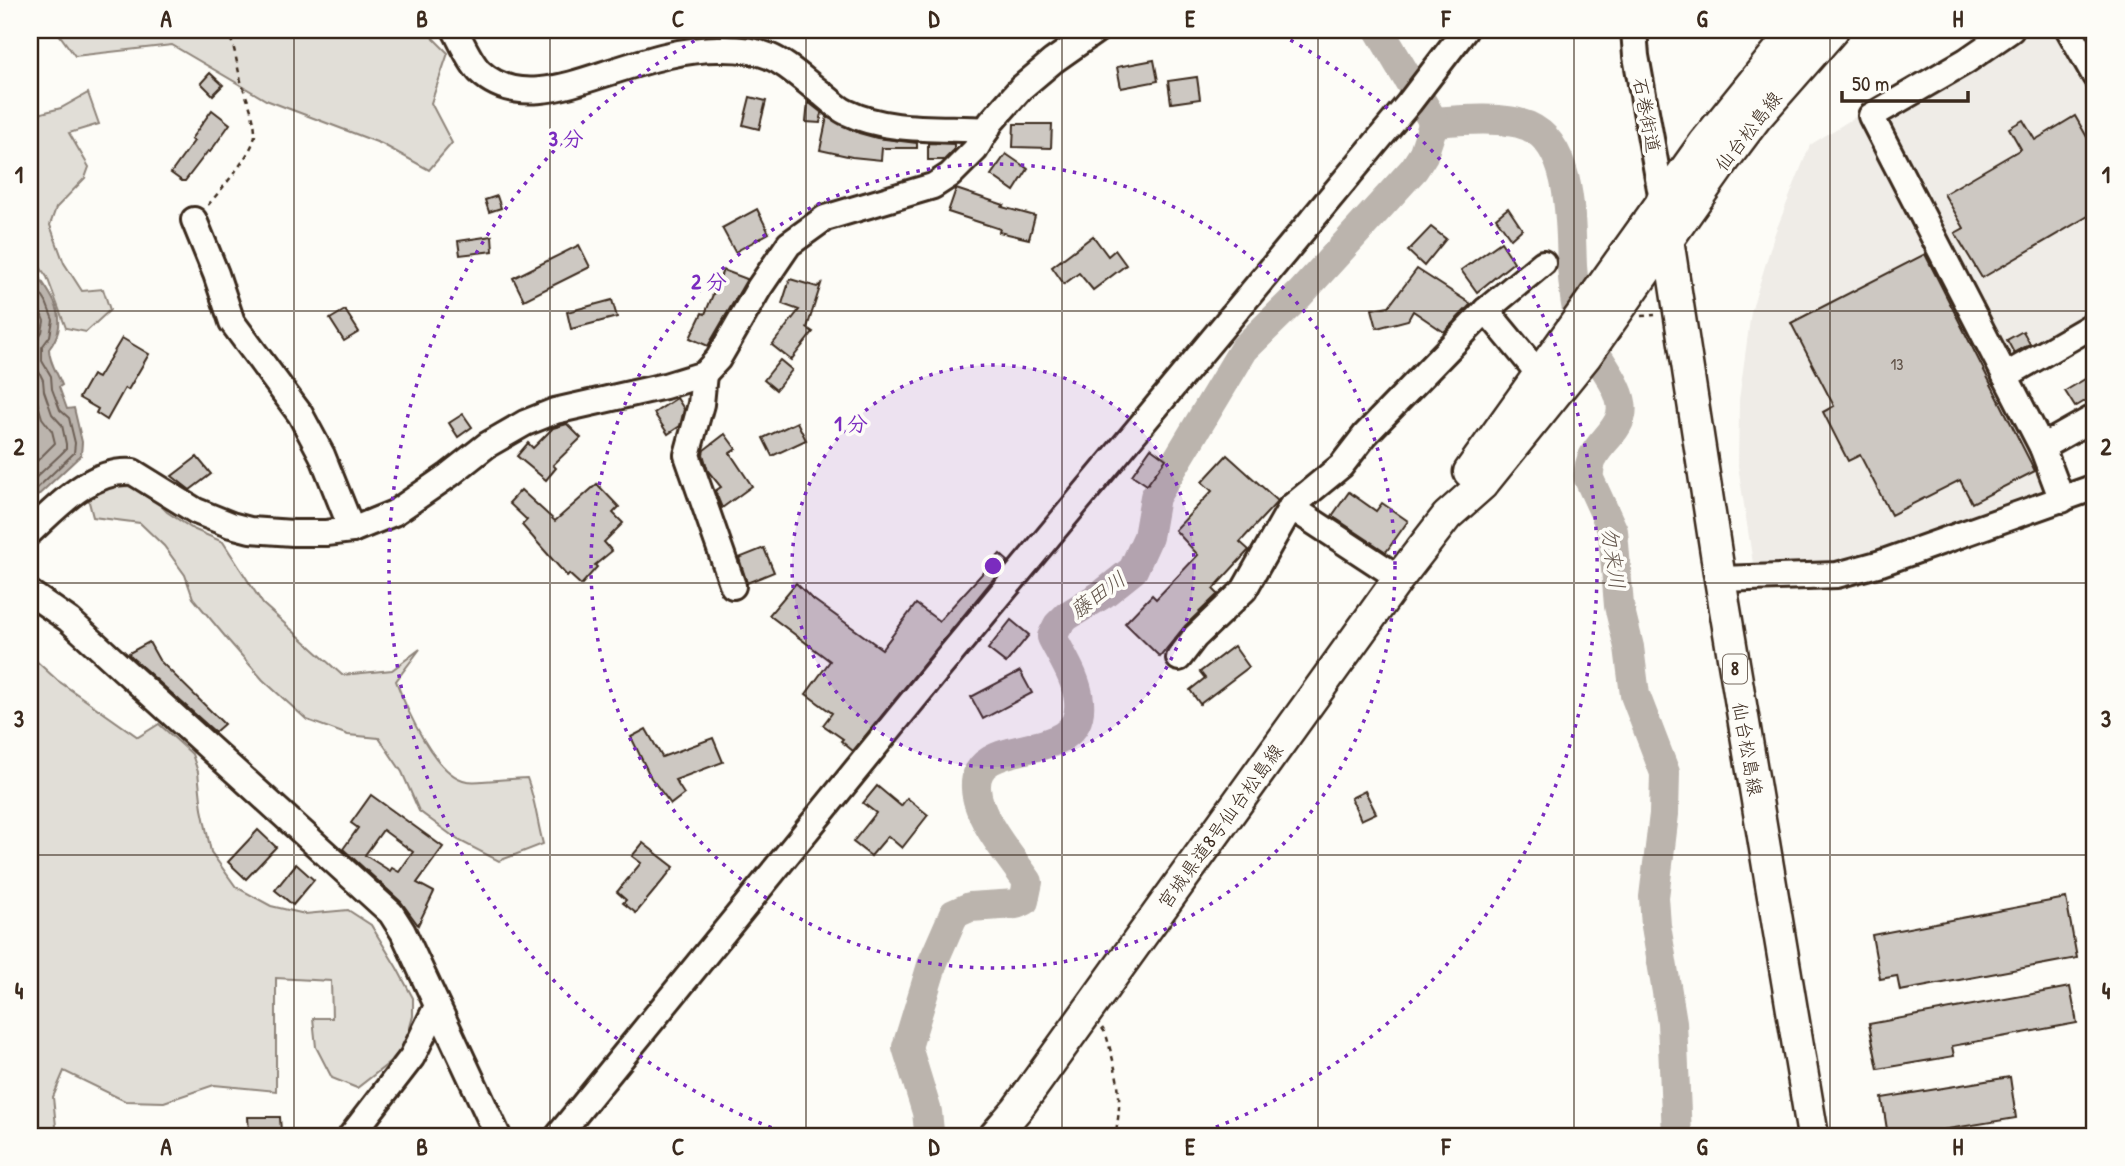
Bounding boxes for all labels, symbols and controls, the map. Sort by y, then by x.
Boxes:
text: A [160,3,172,34]
text: B [416,3,428,34]
text: C [672,3,684,34]
text: D [929,3,941,34]
text: E [1185,3,1196,34]
text: F [1441,3,1452,34]
text: G [1696,3,1708,34]
text: H [1953,3,1964,34]
scale bar [1842,60,1968,104]
text: 50 m [1852,69,1889,98]
street label: 石巻街道 [1627,75,1667,155]
street label: 仙台松島線 [1709,86,1787,176]
text: 3 分 [548,124,584,153]
text: 1 [15,159,23,190]
text: 1 [2102,159,2110,190]
text: 2 分 [691,267,727,296]
house number: 13 [1891,353,1903,375]
text: 1 分 [834,409,868,438]
text: 2 [14,431,25,462]
text: 2 [2101,431,2112,462]
water label: 勿来川 [1595,525,1632,591]
centre of rings [981,554,1005,578]
water label: 藤田川 [1064,564,1132,625]
road number: 8 [1723,654,1747,684]
street label: 仙台松島線 [1727,700,1769,798]
text: 3 [14,703,24,734]
text: 3 [2101,703,2111,734]
street label: 宮城県道8号仙台松島線 [1151,738,1289,914]
text: 4 [15,975,24,1006]
text: 4 [2102,975,2111,1006]
text: A [160,1131,172,1162]
text: B [416,1131,428,1162]
text: C [672,1131,684,1162]
text: D [929,1131,941,1162]
text: E [1185,1131,1196,1162]
text: F [1441,1131,1452,1162]
text: G [1696,1131,1708,1162]
text: H [1953,1131,1964,1162]

